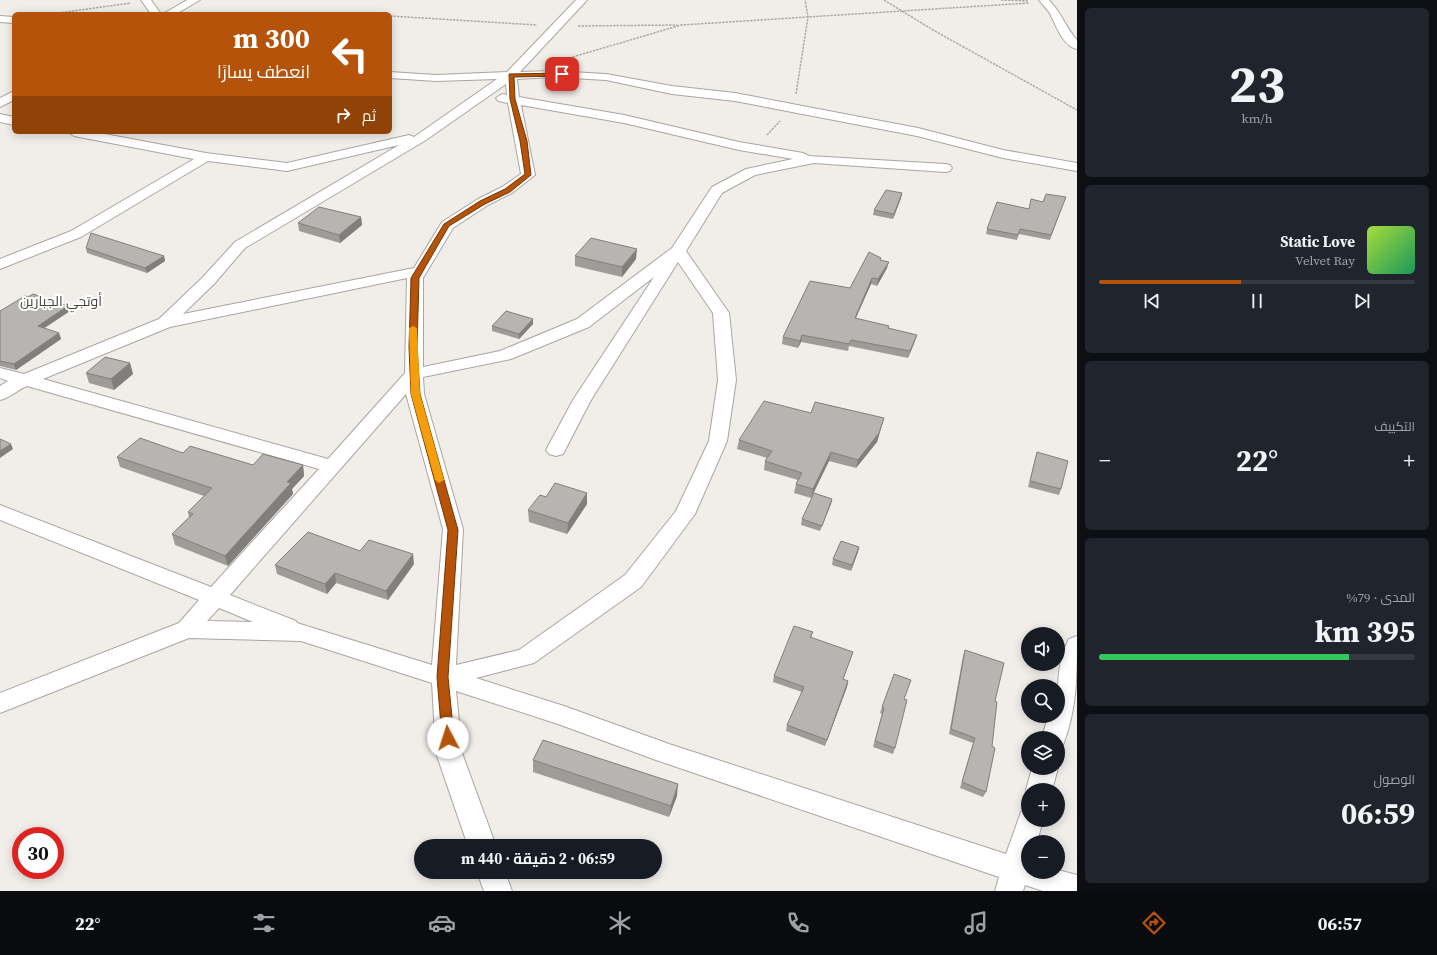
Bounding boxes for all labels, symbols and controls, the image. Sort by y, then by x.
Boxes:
text: 300 m [233,19,310,57]
icon: left [324,28,376,80]
text: 23 [1229,48,1285,119]
pin [545,57,579,91]
text: انعطف يسارًا [217,59,310,84]
icon: arrive [551,63,573,85]
icon: right [332,104,354,126]
text: ثم [362,105,376,126]
text: km/h [1242,110,1272,127]
text: Static Love [1280,231,1355,252]
text: Velvet Ray [1295,252,1355,269]
icon: previous [1141,290,1163,312]
icon: pause [1246,290,1268,312]
icon: next [1351,290,1373,312]
district label: أوتجي الجبارين [20,291,102,313]
text: التكييف [1374,418,1415,435]
text: 22° [1236,440,1278,481]
text: − [1099,445,1111,475]
text: + [1403,445,1415,475]
text: المدى · 79% [1346,589,1415,606]
text: 395 km [1315,611,1415,652]
map controls [1021,627,1065,879]
button: sound [1021,627,1065,671]
button: search [1021,679,1065,723]
position arrow [427,717,469,759]
button: layers [1021,731,1065,775]
text: الوصول [1374,771,1415,788]
button: + [1021,783,1065,827]
text: 06:59 [1341,793,1415,834]
speed limit sign: 30 [12,827,64,879]
button: − [1021,835,1065,879]
text: 06:59 · 2 دقيقة · 440 m [461,848,615,869]
icon: filters [250,909,278,937]
icon: car [428,909,456,937]
icon: climate [606,909,634,937]
icon: phone [784,909,812,937]
icon: music [962,909,990,937]
icon: directions [1140,909,1168,937]
text: 22° [75,911,100,936]
text: 06:57 [1318,911,1362,936]

